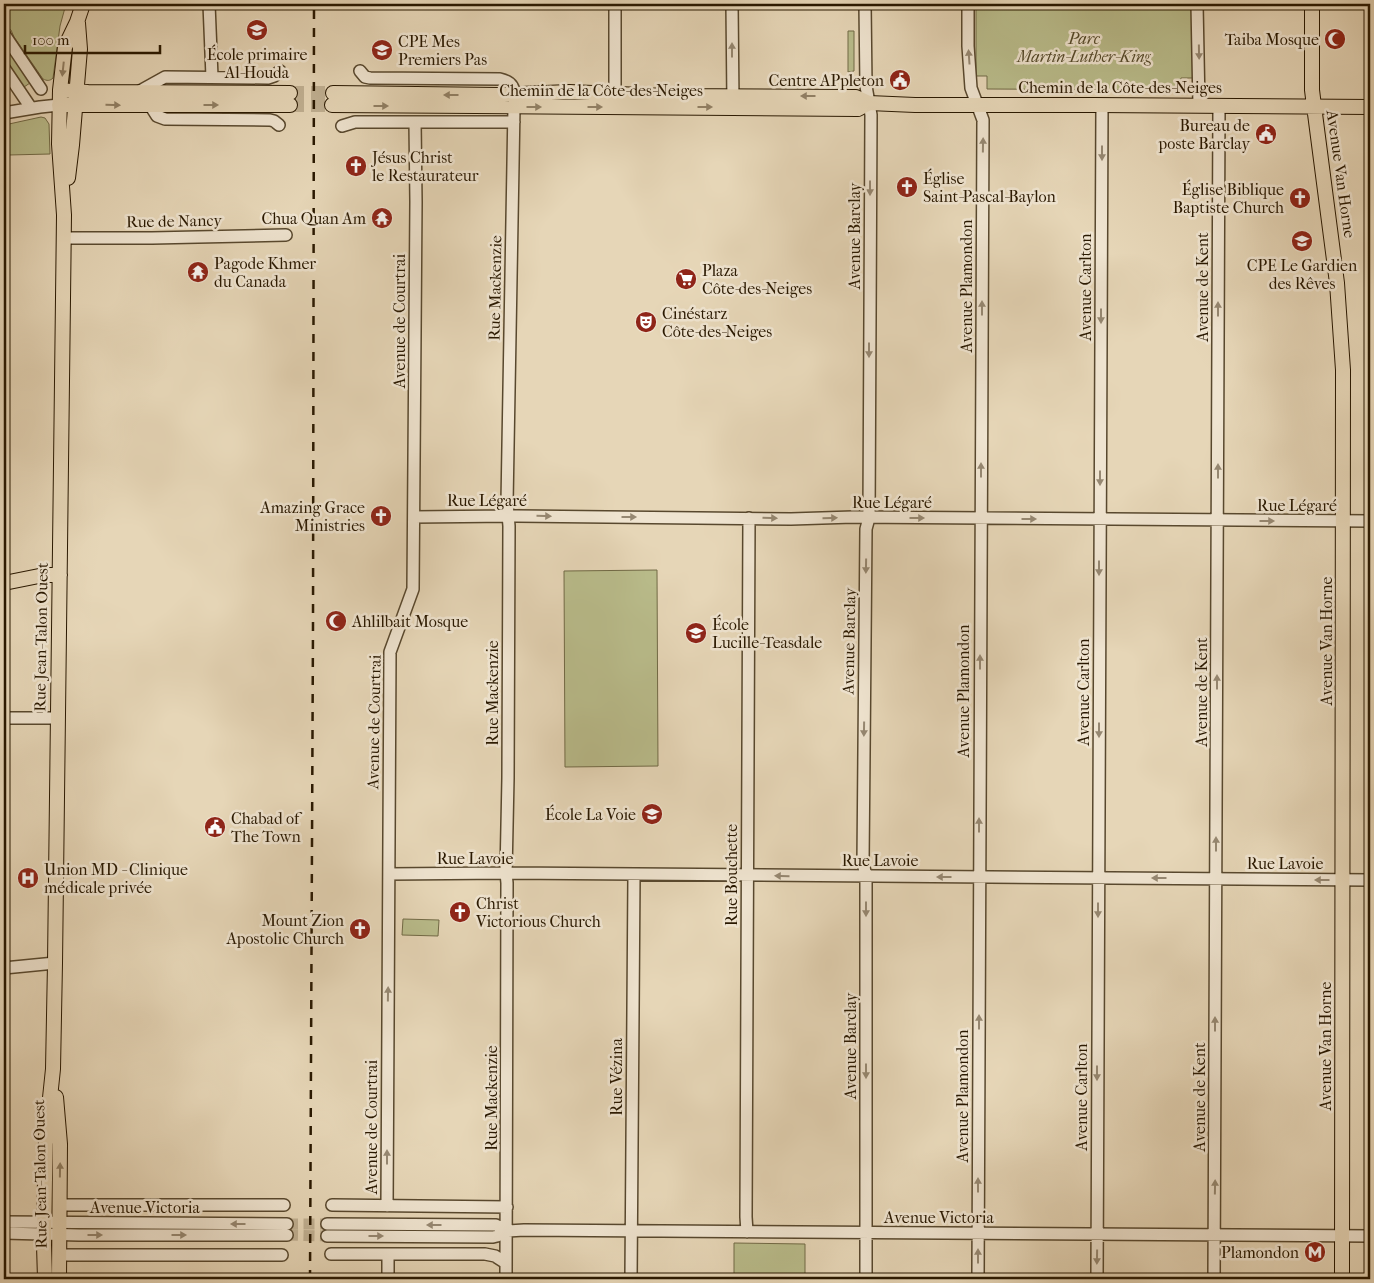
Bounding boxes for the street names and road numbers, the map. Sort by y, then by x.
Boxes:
street label: Chemin de la Côte-des-Neiges [1018,78,1222,97]
street label: Chemin de la Côte-des-Neiges [499,81,703,100]
street label: Avenue Van Horne [1322,108,1359,239]
street label: Avenue Barclay [845,182,864,290]
street label: Rue de Nancy [126,211,222,231]
street label: Avenue Plamondon [957,219,976,354]
street label: Avenue de Kent [1193,232,1212,343]
street label: Avenue Carlton [1076,233,1095,342]
street label: Rue Mackenzie [485,235,505,341]
street label: Avenue de Courtrai [390,254,409,389]
street label: Rue Légaré [447,491,527,510]
street label: Rue Légaré [852,493,932,512]
street label: Rue Légaré [1257,496,1337,515]
street label: Rue Jean-Talon Ouest [30,562,52,712]
street label: Avenue Van Horne [1317,576,1336,706]
street label: Avenue Barclay [839,587,859,696]
street label: Avenue Plamondon [954,624,973,759]
street label: Avenue de Kent [1192,637,1211,748]
street label: Avenue Carlton [1074,638,1093,747]
street label: Rue Mackenzie [483,640,502,746]
street label: Avenue de Courtrai [363,654,385,790]
street label: Rue Bouchette [722,824,741,926]
street label: Rue Lavoie [437,849,513,868]
street label: Rue Lavoie [842,851,918,870]
street label: Rue Lavoie [1247,854,1323,873]
street label: Avenue Van Horne [1316,981,1335,1111]
street label: Avenue Barclay [841,992,860,1100]
street label: Avenue Plamondon [953,1029,972,1164]
street label: Rue Vézina [607,1038,626,1116]
street label: Avenue de Kent [1190,1042,1209,1153]
street label: Avenue Carlton [1072,1043,1091,1152]
street label: Rue Mackenzie [482,1045,501,1151]
street label: Avenue de Courtrai [362,1060,381,1195]
street label: Rue Jean-Talon Ouest [29,1099,51,1249]
street label: Avenue Victoria [89,1198,200,1217]
street label: Avenue Victoria [883,1208,994,1227]

